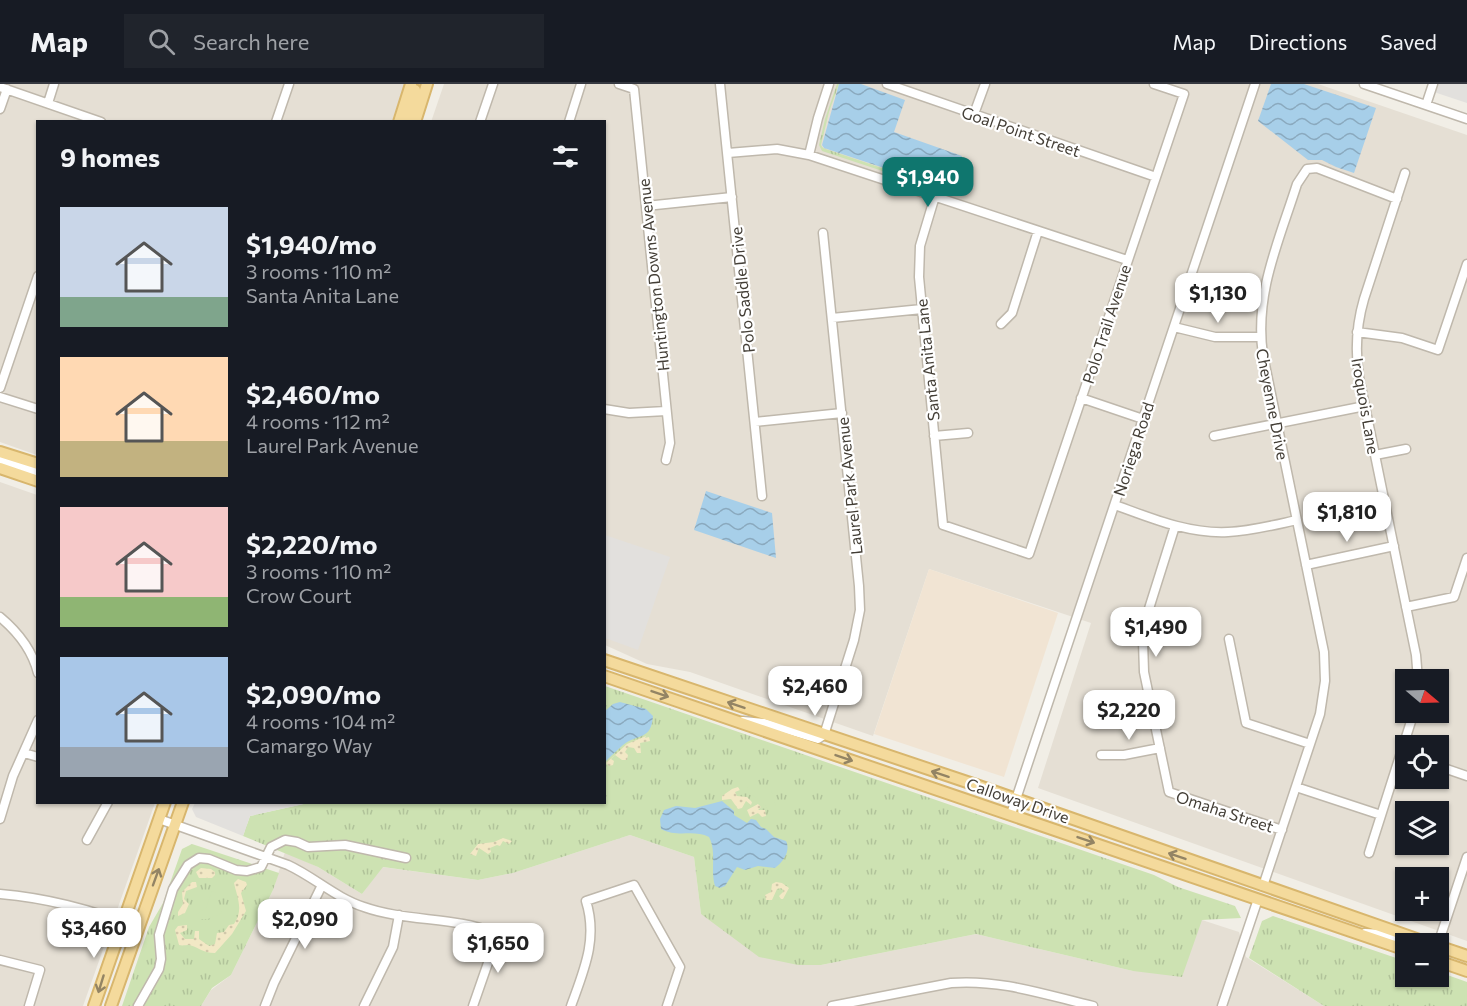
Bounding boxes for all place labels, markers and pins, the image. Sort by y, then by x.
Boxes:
pin: $1,940 [879,157,977,208]
pin: $1,130 [1169,273,1267,324]
pin: $1,810 [1298,492,1396,543]
pin: $1,490 [1107,607,1205,658]
pin: $2,460 [766,666,864,717]
pin: $2,220 [1080,690,1178,741]
pin: $2,090 [256,899,354,950]
pin: $3,460 [45,908,143,959]
pin: $1,650 [449,923,547,974]

